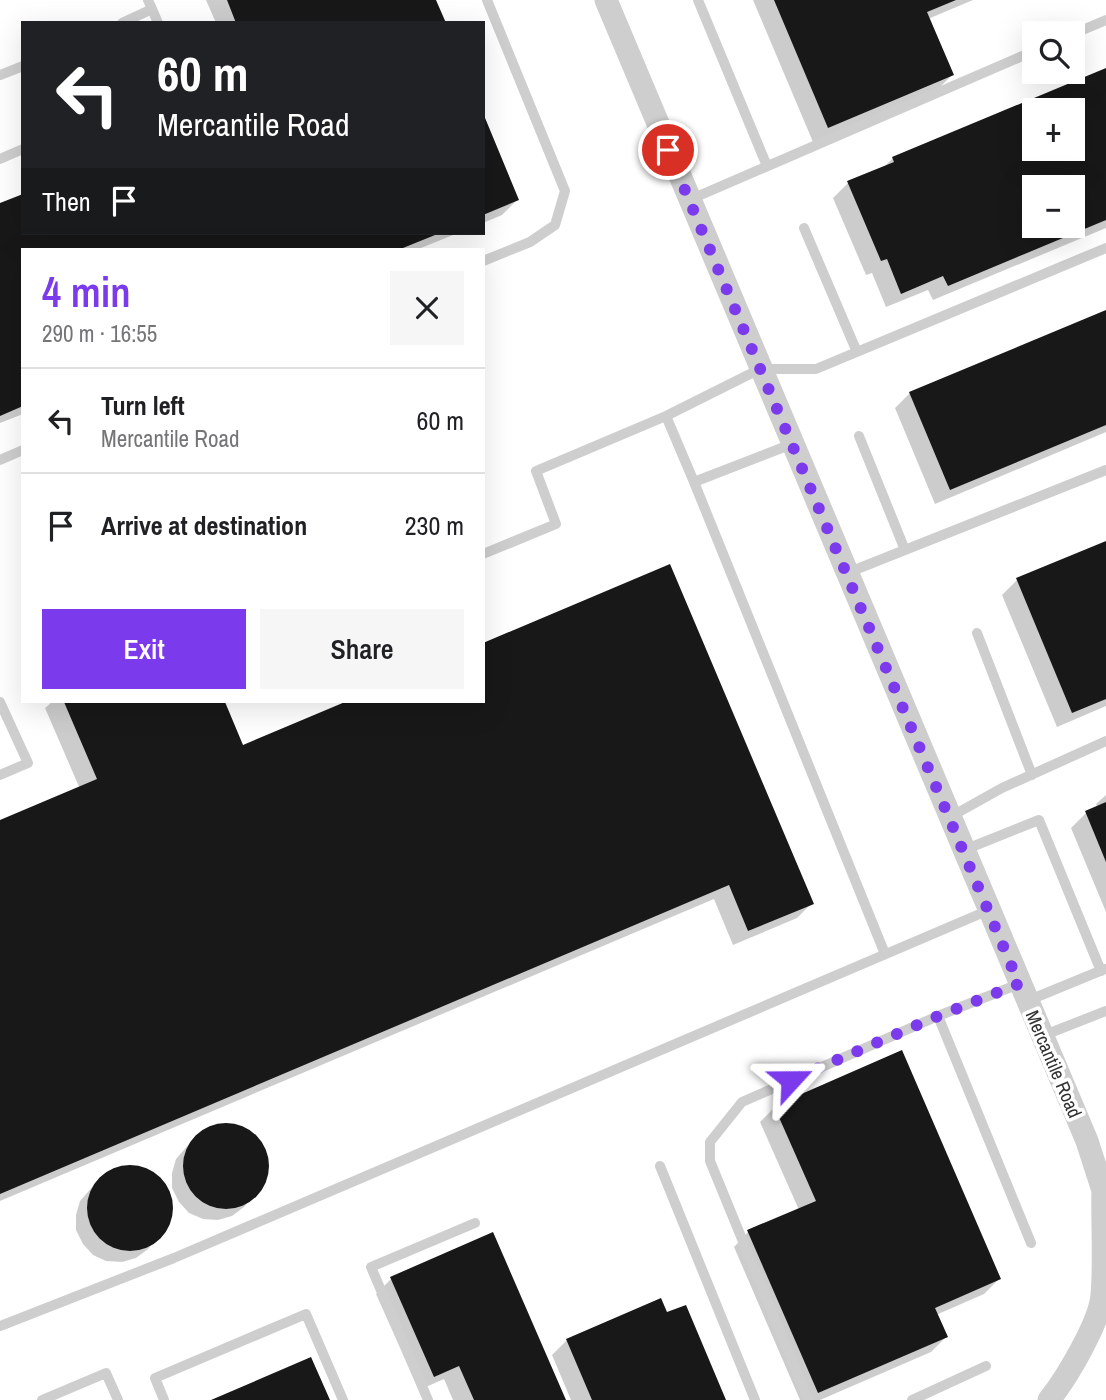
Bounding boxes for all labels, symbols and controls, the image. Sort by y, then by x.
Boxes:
map controls [1022,21,1085,238]
button: search [1022,21,1085,84]
text: 60 m [157,40,249,106]
icon: left [42,49,133,140]
button: + [1022,98,1085,161]
text: Mercantile Road [157,103,350,146]
pin [638,120,698,180]
icon: arrive [649,131,687,169]
button: − [1022,175,1085,238]
icon: arrive [105,182,143,220]
text: Then [42,184,91,219]
text: 4 min [42,264,131,320]
button: close [390,271,464,345]
text: 290 m · 16:55 [42,318,157,349]
text: Turn left [101,388,185,423]
icon: left [42,402,80,440]
text: 60 m [417,403,464,438]
text: Mercantile Road [101,423,239,454]
icon: arrive [42,507,80,545]
text: Arrive at destination [101,508,307,543]
text: 230 m [405,508,464,543]
button: Exit [42,609,246,689]
button: Share [260,609,464,689]
street label: Mercantile Road [1020,1006,1088,1122]
position arrow [754,1043,828,1117]

